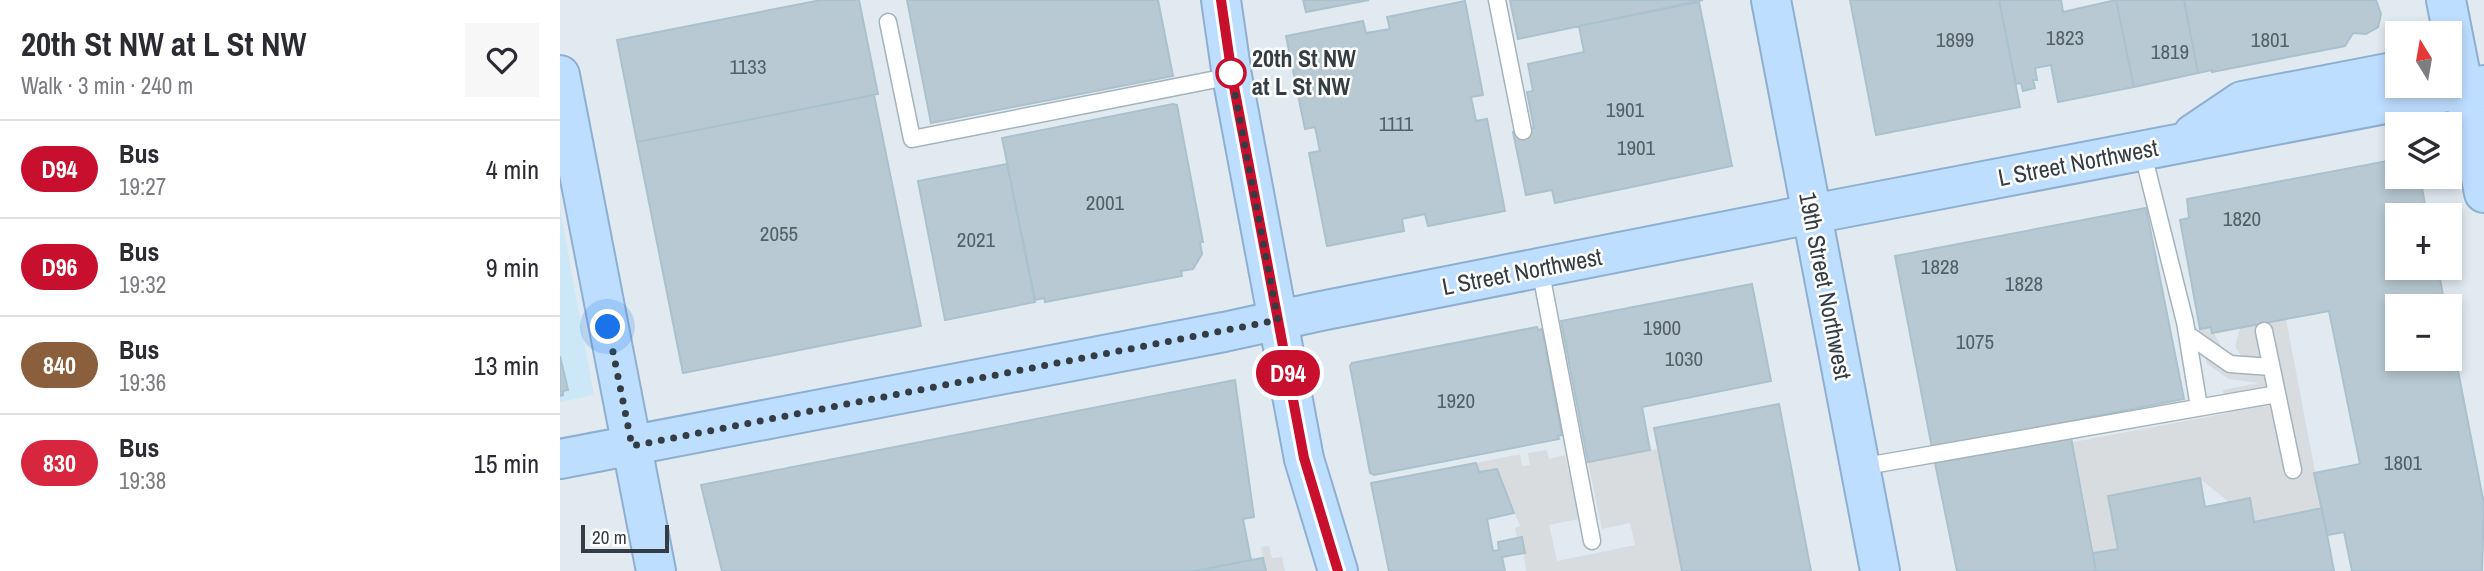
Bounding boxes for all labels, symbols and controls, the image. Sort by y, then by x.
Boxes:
north arrow [2385,21,2462,98]
map controls [2385,21,2462,371]
text: 20th St NW at L St NW [21,22,306,66]
button: heart [465,23,539,97]
house number: 1823 [2046,23,2084,52]
house number: 1899 [1936,25,1974,54]
house number: 1801 [2251,25,2290,54]
house number: 1819 [2151,37,2189,66]
place label: 20th St NW at L St NW [1252,42,1356,102]
house number: 1133 [729,52,767,81]
marker: 20th St NW at L St NW [1216,58,1246,88]
text: Walk · 3 min · 240 m [21,70,193,101]
house number: 1901 [1606,95,1645,124]
house number: 1111 [1379,109,1414,138]
button: layers [2385,112,2462,189]
street label: L Street Northwest [1995,131,2161,193]
house number: 1901 [1617,133,1656,162]
text: Bus [119,136,159,171]
text: 4 min [486,152,539,187]
text: D94 [41,153,78,185]
text: 19:27 [119,171,166,202]
house number: 2001 [1086,188,1125,217]
street label: 19th Street Northwest [1792,189,1860,383]
button: + [2385,203,2462,280]
house number: 1820 [2223,204,2261,233]
house number: 2055 [760,219,798,248]
house number: 2021 [957,225,996,254]
text: Bus [119,234,159,269]
street label: L Street Northwest [1439,240,1605,302]
text: 9 min [486,250,539,285]
text: D96 [41,251,78,283]
house number: 1828 [1921,252,1959,281]
text: 19:32 [119,269,166,300]
house number: 1828 [2005,269,2043,298]
button: − [2385,294,2462,371]
your location [590,309,625,344]
house number: 1900 [1643,313,1681,342]
house number: 1075 [1956,327,1994,356]
text: Bus [119,332,159,367]
house number: 1030 [1665,344,1703,373]
text: 13 min [474,348,539,383]
text: 840 [43,349,76,381]
line badge: D94 [1248,350,1328,396]
text: D94 [1270,357,1306,389]
text: 19:36 [119,367,166,398]
house number: 1920 [1437,386,1475,415]
text: Bus [119,430,159,465]
text: 15 min [474,446,539,481]
text: 830 [43,447,76,479]
house number: 1801 [2384,448,2423,477]
text: 19:38 [119,465,166,496]
scale bar [581,522,668,554]
text: 20 m [592,524,627,550]

